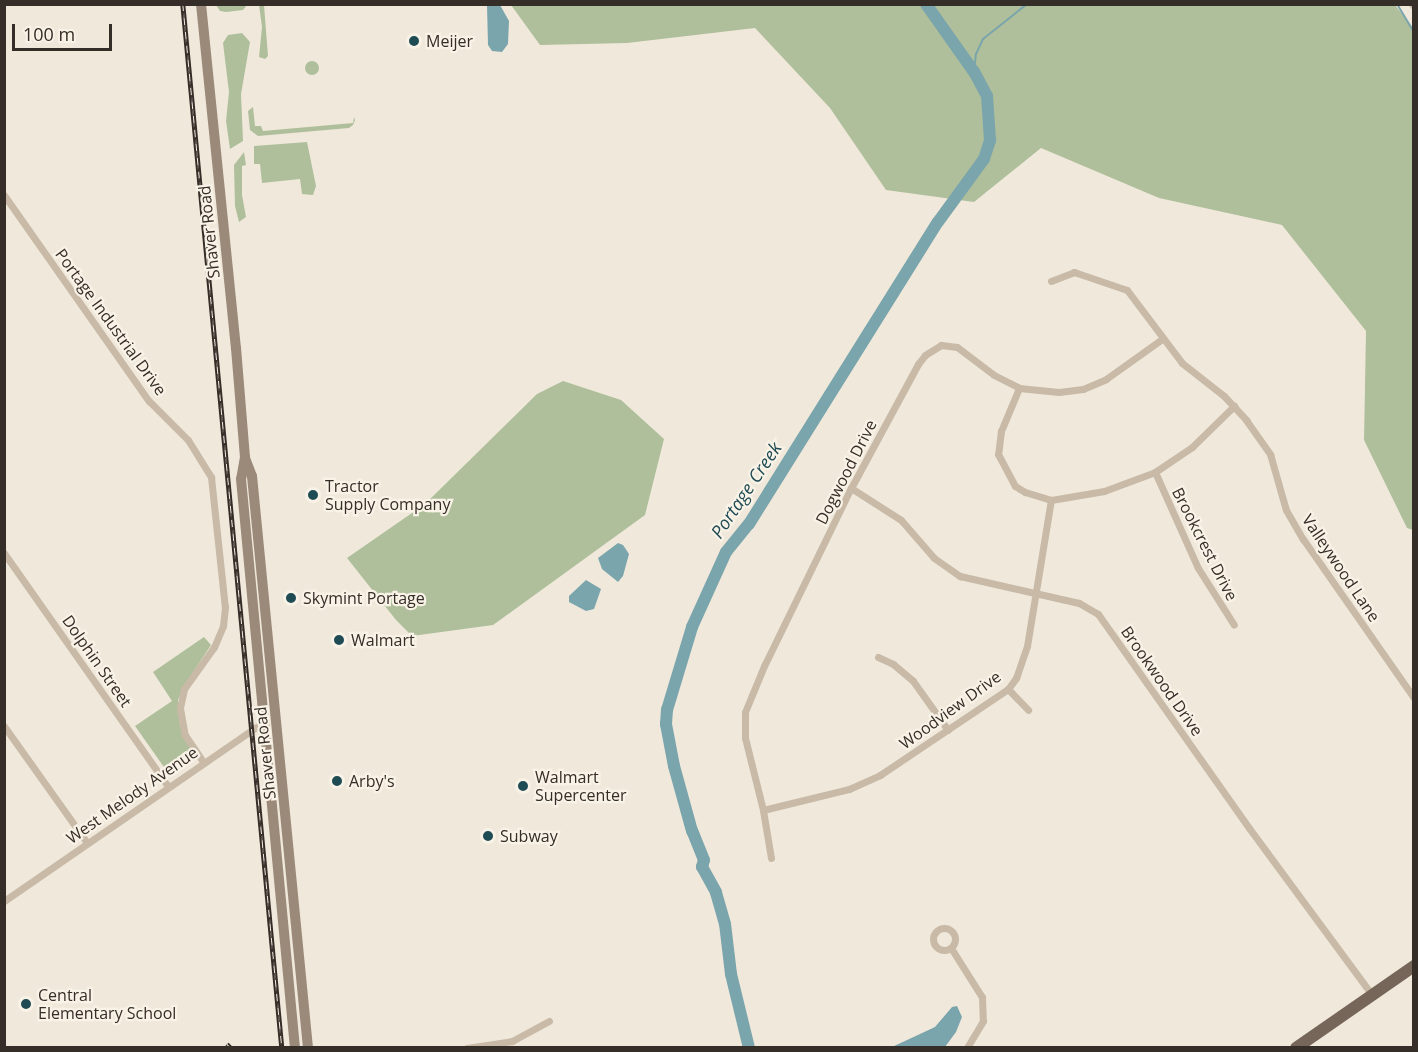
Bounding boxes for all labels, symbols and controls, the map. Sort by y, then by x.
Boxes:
scale bar [15,12,116,50]
text: 100 m [23,22,75,46]
place label: Meijer [426,31,473,51]
marker: Meijer [407,34,421,48]
street label: Shaver Road [195,185,223,279]
street label: Portage Industrial Drive [51,245,171,399]
street label: Dogwood Drive [811,417,881,527]
water label: Portage Creek [706,438,786,542]
place label: Tractor Supply Company [325,476,450,514]
street label: Brookcrest Drive [1168,484,1242,604]
marker: Tractor Supply Company [306,488,320,502]
street label: Valleywood Lane [1298,511,1384,625]
place label: Skymint Portage [303,588,425,608]
marker: Skymint Portage [284,591,298,605]
street label: Dolphin Street [58,611,136,711]
street label: Brookwood Drive [1117,623,1207,739]
place label: Walmart [351,630,415,650]
marker: Walmart [332,633,346,647]
street label: Woodview Drive [896,667,1004,753]
street label: Shaver Road [251,706,279,800]
street label: West Melody Avenue [63,742,201,848]
place label: Walmart Supercenter [535,767,627,805]
place label: Arby's [349,771,395,791]
marker: Arby's [330,774,344,788]
marker: Walmart Supercenter [516,779,530,793]
place label: Subway [500,826,558,846]
marker: Subway [481,829,495,843]
place label: Central Elementary School [38,985,176,1023]
marker: Central Elementary School [19,997,33,1011]

